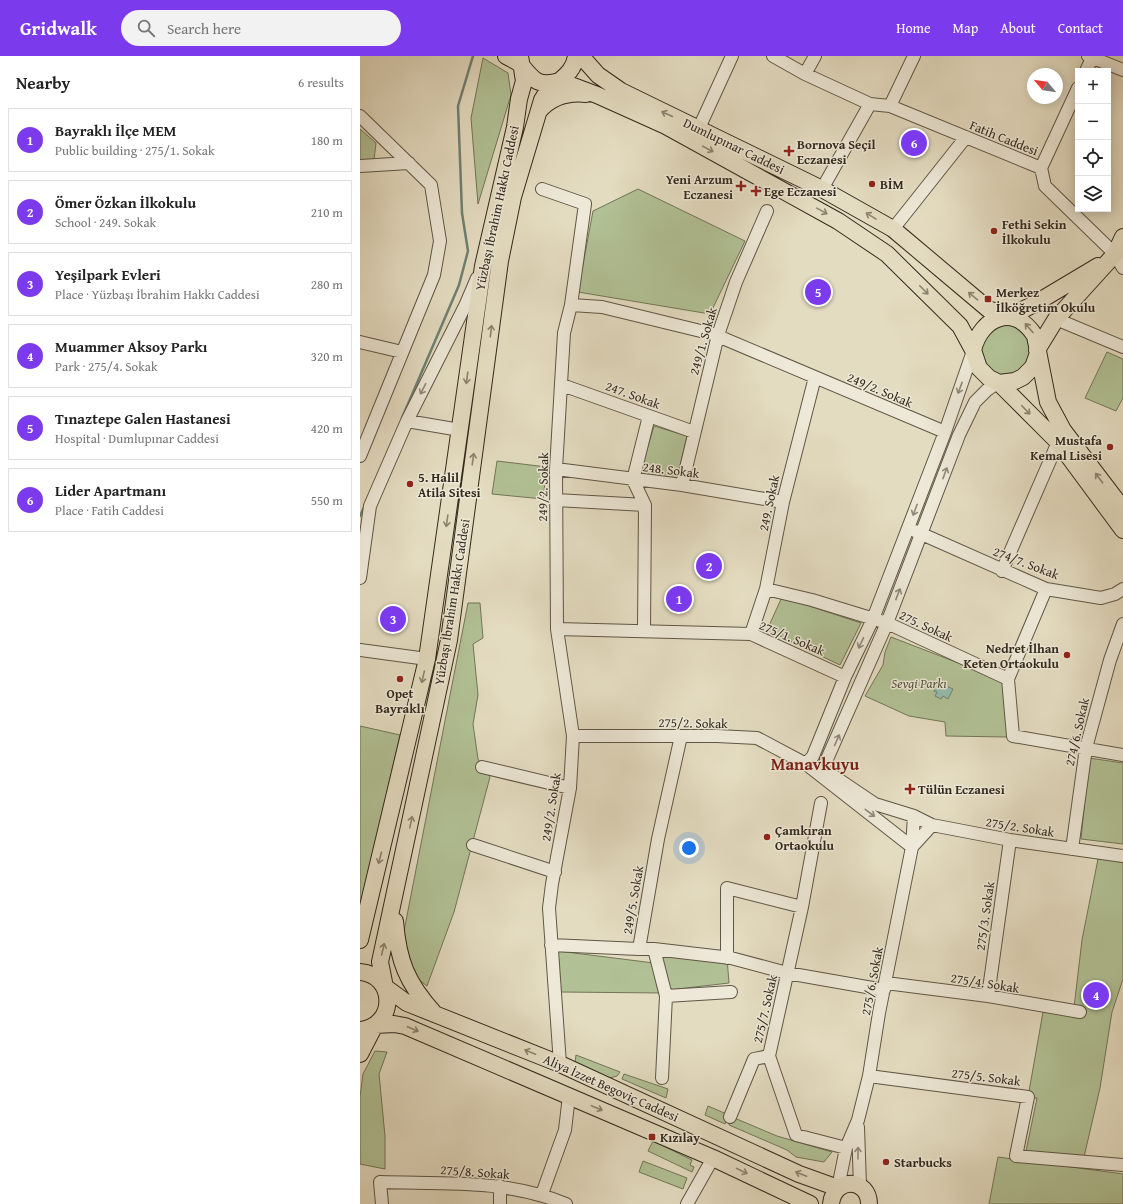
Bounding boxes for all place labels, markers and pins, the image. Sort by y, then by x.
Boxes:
pin: 6 [901,128,927,158]
place label: Bornova Seçil Eczanesi [797,135,875,169]
marker: Bornova Seçil Eczanesi [784,146,794,156]
place label: Yeni Arzum Eczanesi [666,170,734,204]
place label: BİM [880,175,904,194]
marker: BİM [867,179,877,189]
marker: Yeni Arzum Eczanesi [736,181,746,191]
place label: Ege Eczanesi [764,182,837,201]
marker: Ege Eczanesi [751,186,761,196]
place label: Fethi Sekin İlkokulu [1002,215,1067,249]
marker: Fethi Sekin İlkokulu [989,226,999,236]
pin: 5 [805,277,831,307]
place label: Merkez İlköğretim Okulu [996,283,1096,317]
marker: Merkez İlköğretim Okulu [983,294,993,304]
place label: Mustafa Kemal Lisesi [1030,431,1102,465]
marker: Mustafa Kemal Lisesi [1105,442,1115,452]
place label: 5. Halil Atila Sitesi [418,468,481,502]
marker: 5. Halil Atila Sitesi [405,479,415,489]
pin: 2 [696,551,722,581]
pin: 1 [666,584,692,614]
pin: 3 [380,604,406,634]
place label: Nedret İlhan Keten Ortaokulu [964,639,1060,673]
marker: Nedret İlhan Keten Ortaokulu [1062,650,1072,660]
marker: Opet Bayraklı [395,674,405,684]
place label: Opet Bayraklı [375,684,425,718]
place label: Tülün Eczanesi [918,780,1005,799]
marker: Tülün Eczanesi [905,784,915,794]
place label: Çamkıran Ortaokulu [775,821,835,855]
marker: Çamkıran Ortaokulu [762,832,772,842]
pin: 4 [1083,980,1109,1010]
place label: Kızılay [660,1128,700,1147]
marker: Kızılay [647,1132,657,1142]
place label: Starbucks [894,1153,952,1172]
marker: Starbucks [881,1157,891,1167]

